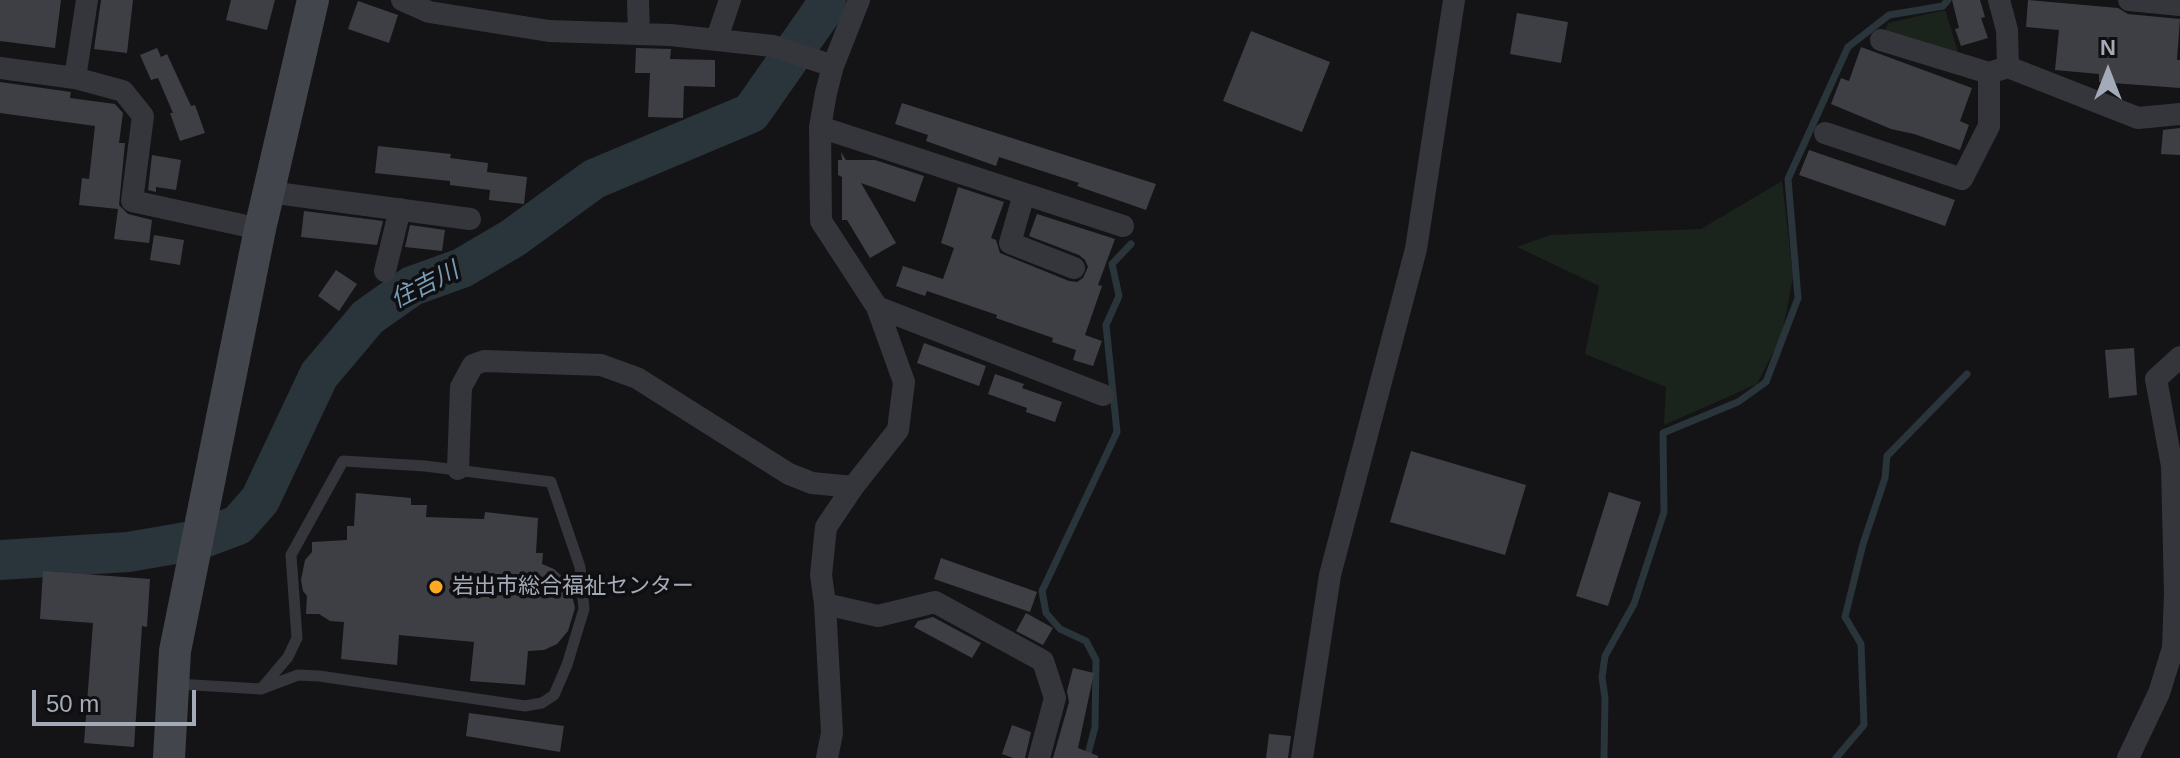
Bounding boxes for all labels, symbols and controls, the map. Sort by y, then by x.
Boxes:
north arrow [2068,32,2148,112]
text: N [2100,35,2116,60]
water label: 住吉川 [386,257,464,315]
place label: 岩出市総合福祉センター [452,574,694,600]
marker: 岩出市総合福祉センター [427,578,445,596]
scale bar [36,674,200,724]
text: 50 m [46,690,99,717]

